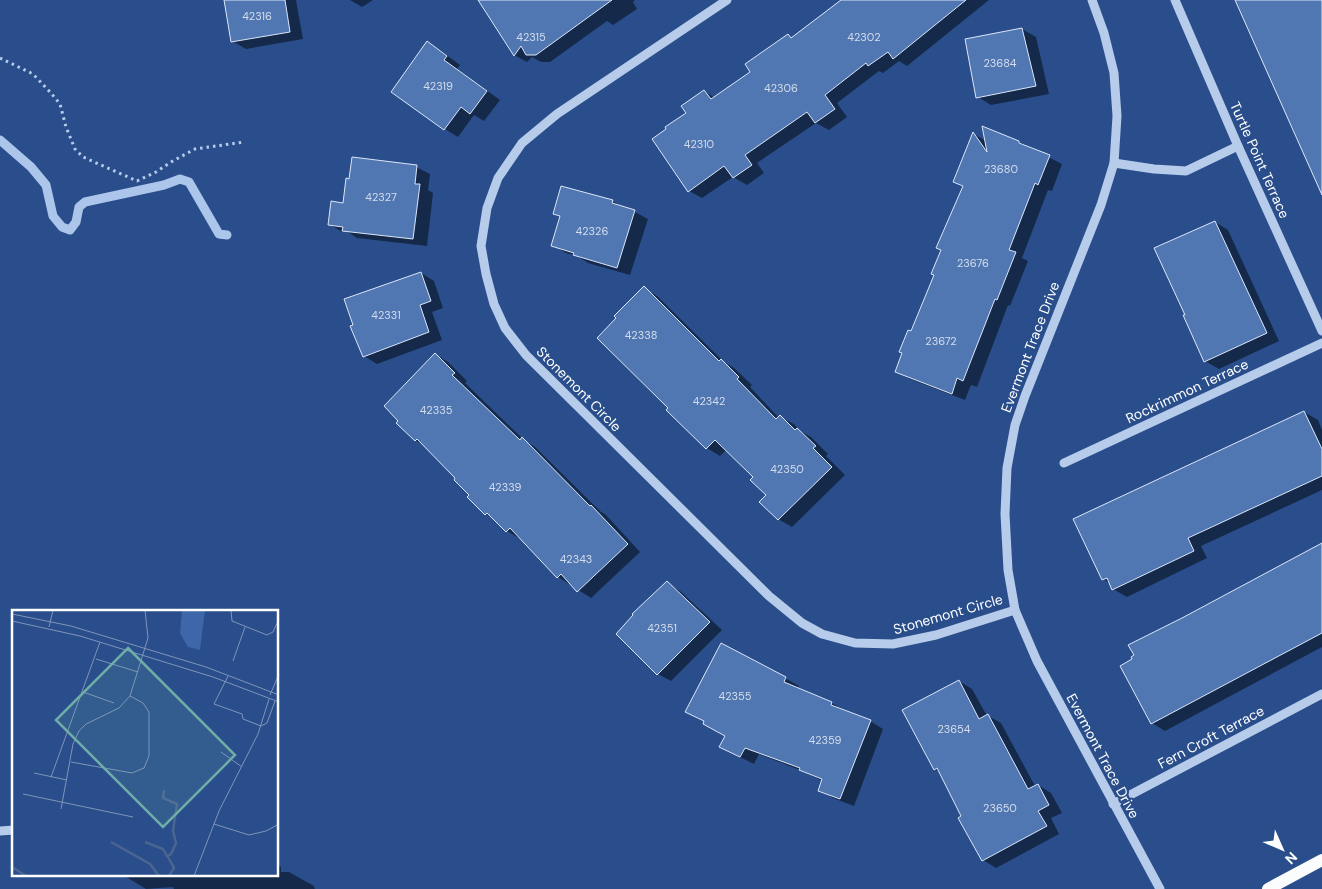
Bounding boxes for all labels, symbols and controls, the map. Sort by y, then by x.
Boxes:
house number: 42316 [242,9,272,23]
house number: 42315 [516,30,546,44]
house number: 42302 [847,30,881,44]
house number: 23684 [983,56,1017,70]
house number: 42319 [423,79,453,93]
house number: 42306 [764,81,798,95]
street label: Turtle Point Terrace [1226,99,1294,221]
house number: 42310 [684,137,714,151]
house number: 23680 [984,162,1018,176]
house number: 42327 [365,190,397,204]
house number: 42326 [576,224,608,238]
house number: 23676 [957,256,989,270]
street label: Evermont Trace Drive [997,279,1063,415]
house number: 42331 [371,308,401,322]
house number: 42338 [625,328,657,342]
house number: 23672 [925,334,957,348]
street label: Stonemont Circle [533,343,625,435]
street label: Rockrimmon Terrace [1123,355,1251,427]
house number: 42342 [693,394,725,408]
house number: 42335 [420,403,453,417]
house number: 42350 [770,462,804,476]
house number: 42339 [489,480,521,494]
house number: 42343 [560,552,592,566]
street label: Stonemont Circle [891,590,1005,638]
inset map [12,610,279,876]
house number: 42351 [647,621,677,635]
house number: 42355 [719,689,752,703]
street label: Evermont Trace Drive [1062,690,1144,822]
street label: Fern Croft Terrace [1155,701,1267,773]
house number: 23654 [938,722,971,736]
house number: 42359 [809,733,841,747]
house number: 23650 [983,801,1017,815]
north arrow [1257,824,1307,874]
text: N [1281,848,1301,868]

